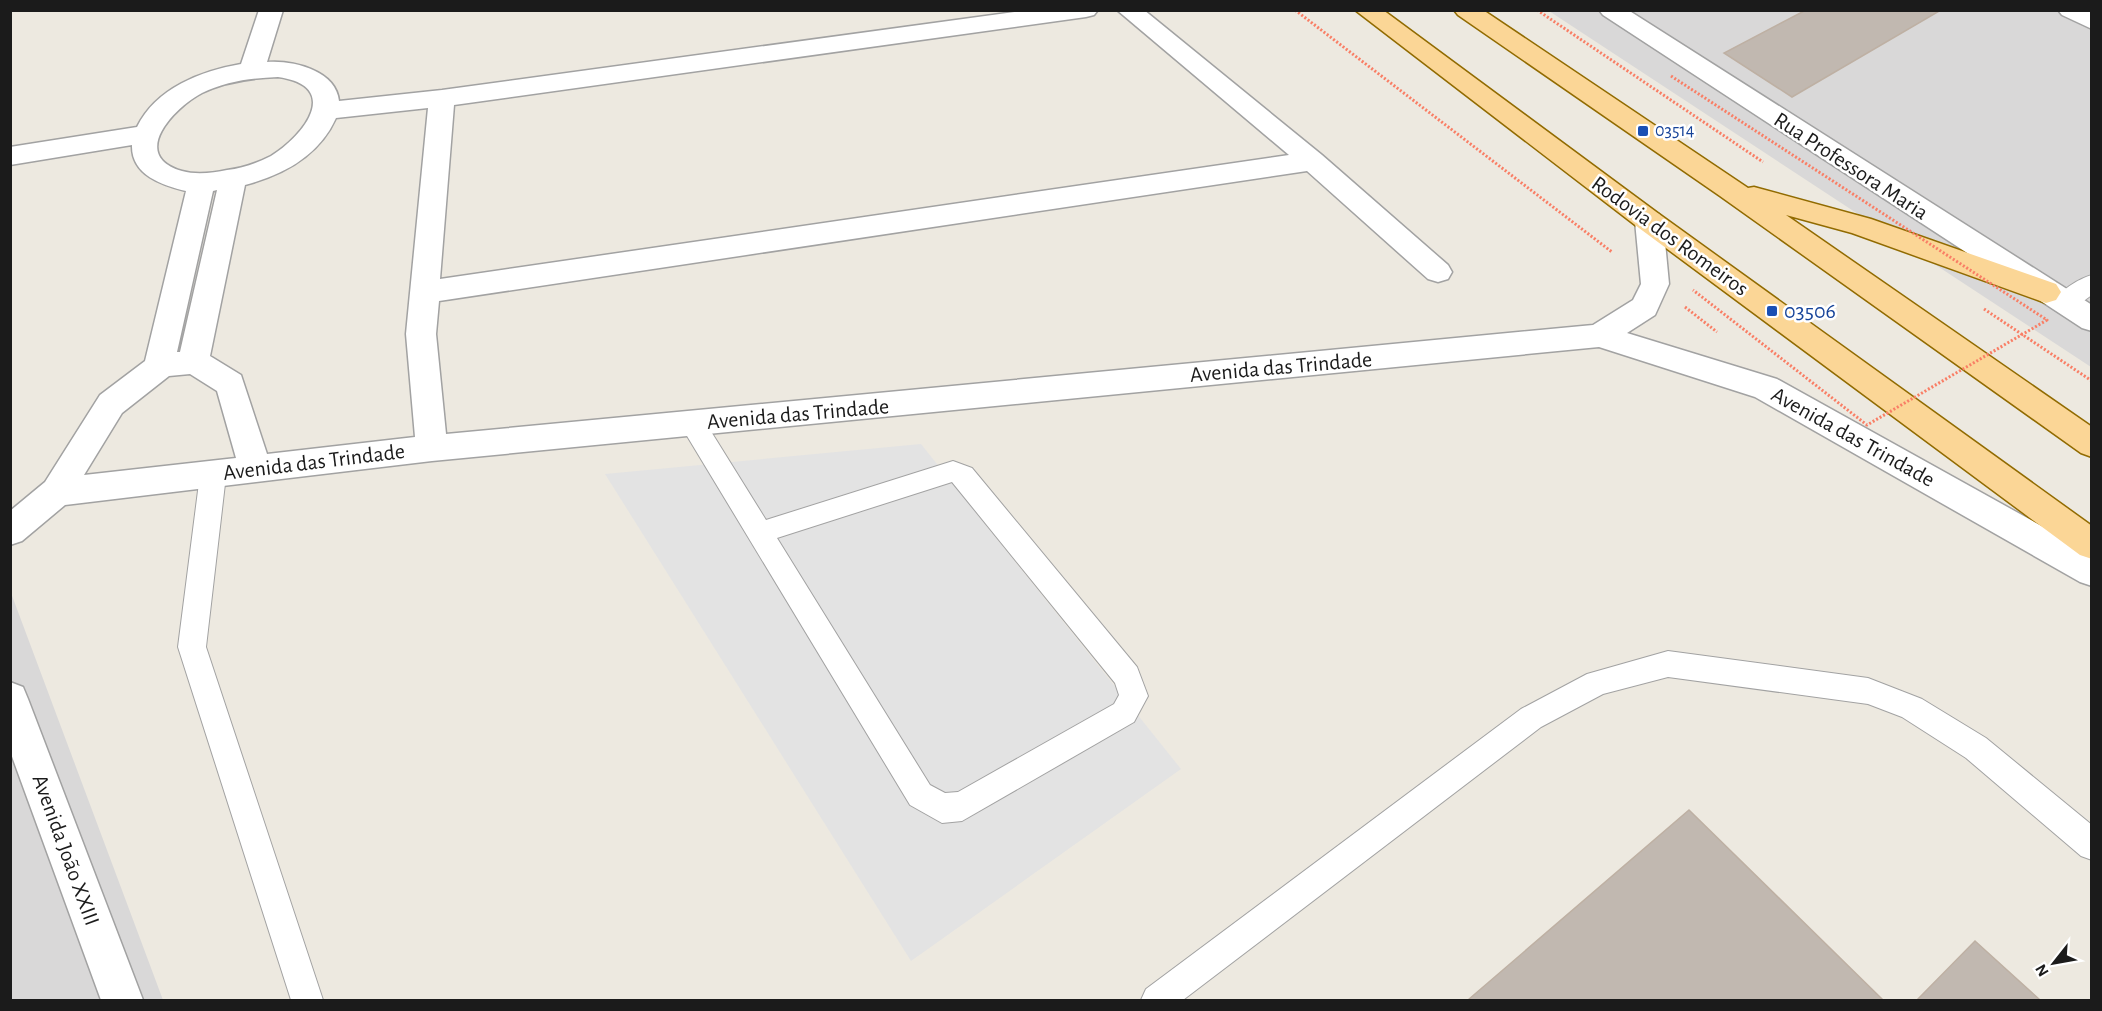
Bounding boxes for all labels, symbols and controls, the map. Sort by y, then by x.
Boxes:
street label: Rua Professora Maria [1770,108,1932,224]
place label: 03514 [1655,122,1695,140]
marker: 03514 [1636,124,1650,138]
street label: Rodovia dos Romeiros [1588,172,1752,300]
place label: 03506 [1784,300,1836,322]
marker: 03506 [1765,304,1779,318]
street label: Avenida das Trindade [1189,348,1373,386]
street label: Avenida das Trindade [1768,383,1938,491]
street label: Avenida das Trindade [706,395,890,433]
street label: Avenida das Trindade [222,440,406,484]
street label: Avenida João XXIII [28,772,104,928]
north arrow [2024,933,2084,993]
text: N [2032,961,2052,979]

